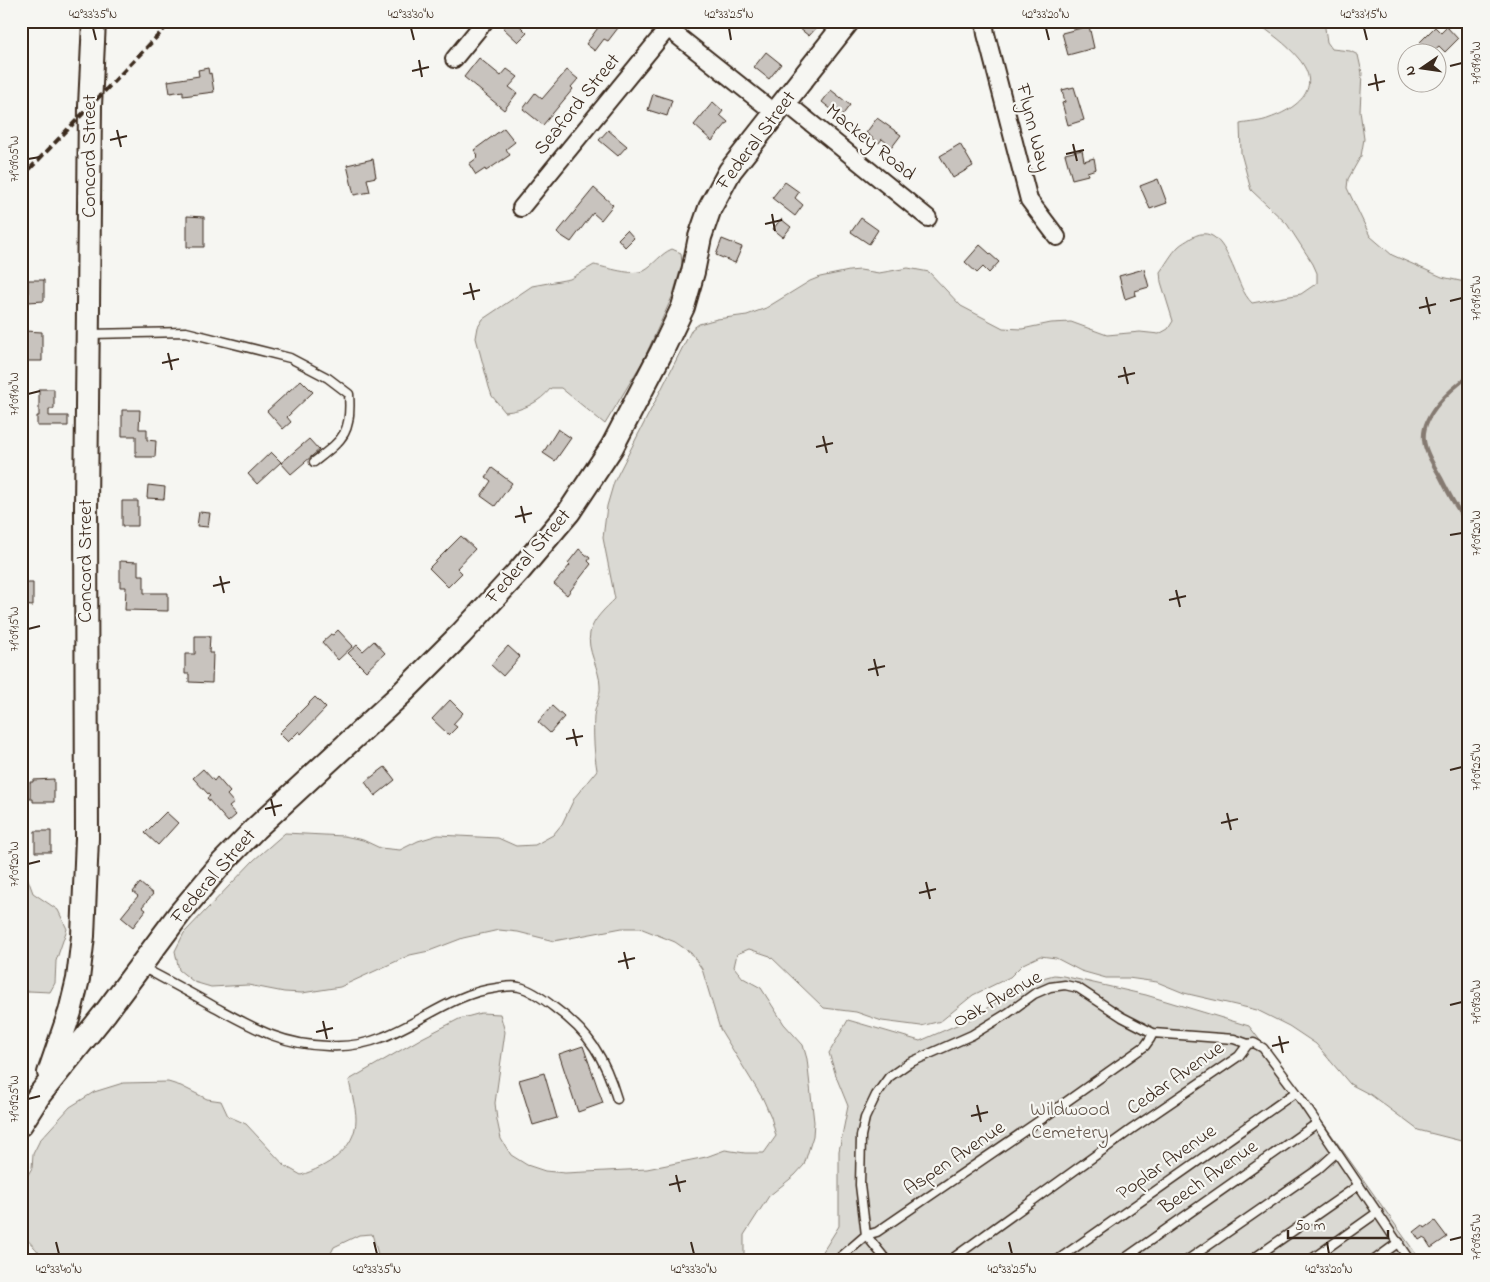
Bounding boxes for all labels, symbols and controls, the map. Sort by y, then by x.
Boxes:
text: 42°33'35"N [69,6,117,24]
text: 42°33'30"N [388,6,434,24]
text: 42°33'25"N [704,6,754,24]
text: 42°33'20"N [1022,6,1070,24]
text: 42°33'15"N [1341,6,1387,24]
text: 71°09'10"W [1468,41,1486,85]
north arrow [1398,42,1448,92]
street label: Seaford Street [528,48,628,162]
text: N [1400,64,1422,78]
street label: Flynn Way [1007,80,1057,175]
street label: Federal Street [709,85,804,198]
street label: Concord Street [76,94,105,218]
street label: Mackey Road [818,97,922,189]
text: 71°09'05"W [6,136,24,182]
text: 71°09'15"W [1468,276,1486,320]
text: 71°09'10"W [6,372,24,416]
street label: Concord Street [72,499,101,623]
street label: Federal Street [479,503,579,612]
text: 71°09'20"W [1468,510,1486,556]
text: 71°09'15"W [6,607,24,651]
text: 71°09'25"W [1468,744,1486,790]
street label: Federal Street [164,823,264,932]
text: 71°09'20"W [6,841,24,887]
street label: Oak Avenue [948,964,1048,1036]
text: 71°09'30"W [1468,980,1486,1024]
street label: Cedar Avenue [1121,1035,1231,1123]
text: 71°09'25"W [6,1076,24,1122]
park label: Wildwood Cemetery [1030,1096,1110,1148]
street label: Aspen Avenue [898,1114,1012,1204]
street label: Poplar Avenue [1111,1118,1223,1208]
street label: Beech Avenue [1153,1133,1264,1223]
scale bar [1288,1207,1388,1239]
text: 71°09'35"W [1468,1214,1486,1260]
text: 50 m [1295,1215,1326,1237]
text: 42°33'40"N [36,1261,82,1279]
text: 42°33'35"N [353,1261,401,1279]
text: 42°33'30"N [671,1261,717,1279]
text: 42°33'25"N [987,1261,1037,1279]
text: 42°33'20"N [1305,1261,1353,1279]

